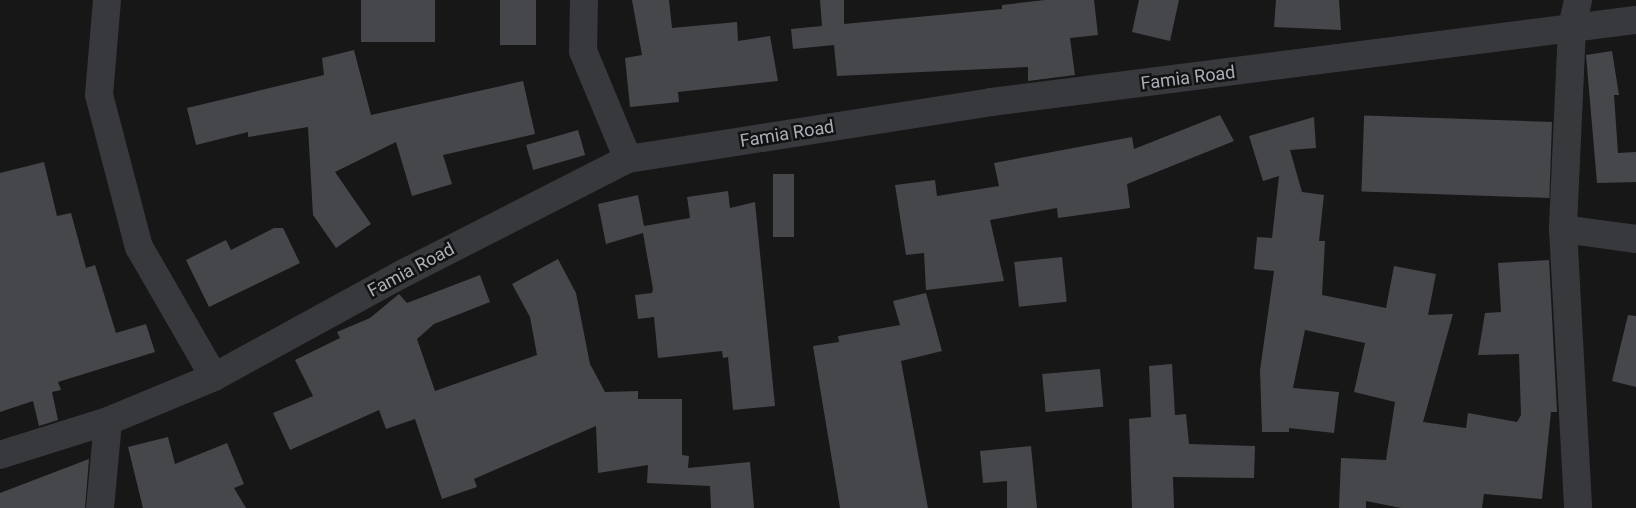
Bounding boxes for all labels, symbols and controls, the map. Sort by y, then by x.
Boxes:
street label: Famia Road [1139,61,1237,95]
street label: Famia Road [738,116,836,152]
street label: Famia Road [364,238,458,302]

